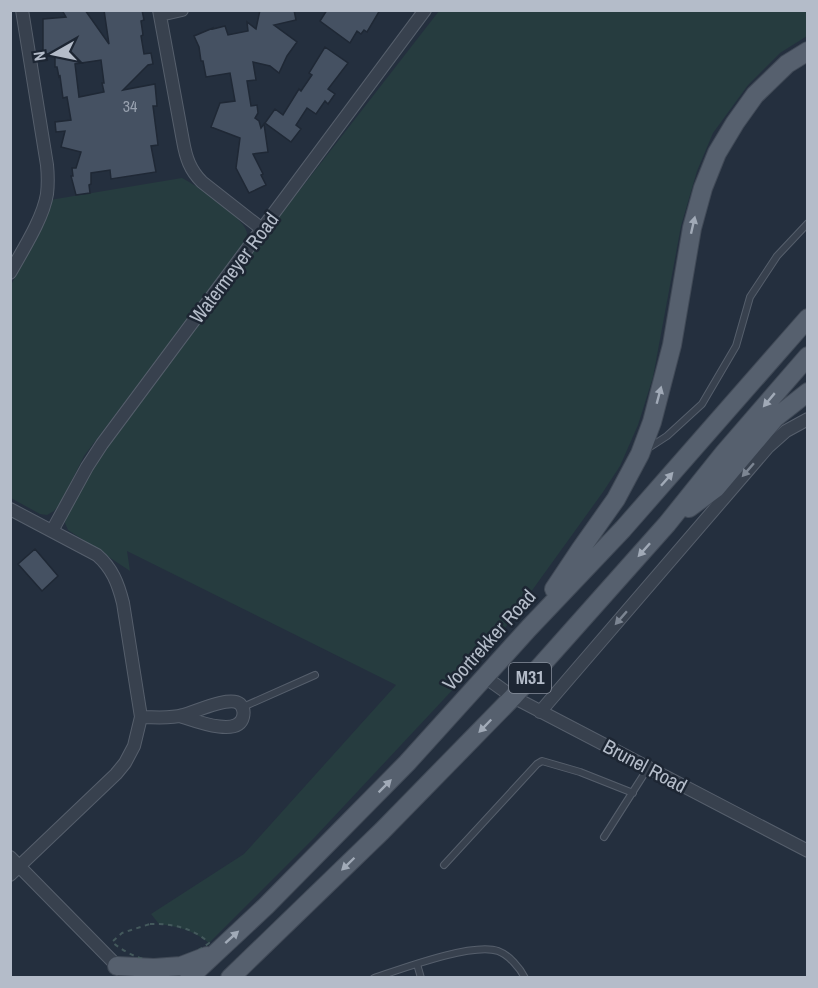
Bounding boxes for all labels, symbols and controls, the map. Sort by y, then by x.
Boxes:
north arrow [24,24,84,84]
text: N [28,50,51,63]
house number: 34 [123,95,137,117]
street label: Watermeyer Road [183,207,284,329]
one-way arrow [689,215,699,234]
one-way arrow [654,386,664,404]
one-way arrow [763,392,776,407]
one-way arrow [742,462,755,477]
one-way arrow [660,472,673,487]
one-way arrow [638,542,651,557]
street label: Voortrekker Road [436,583,541,696]
one-way arrow [614,610,627,626]
road number: M31 [509,663,551,693]
one-way arrow [478,718,492,733]
street label: Brunel Road [599,732,692,799]
one-way arrow [378,779,392,793]
one-way arrow [341,857,355,871]
one-way arrow [224,931,239,944]

